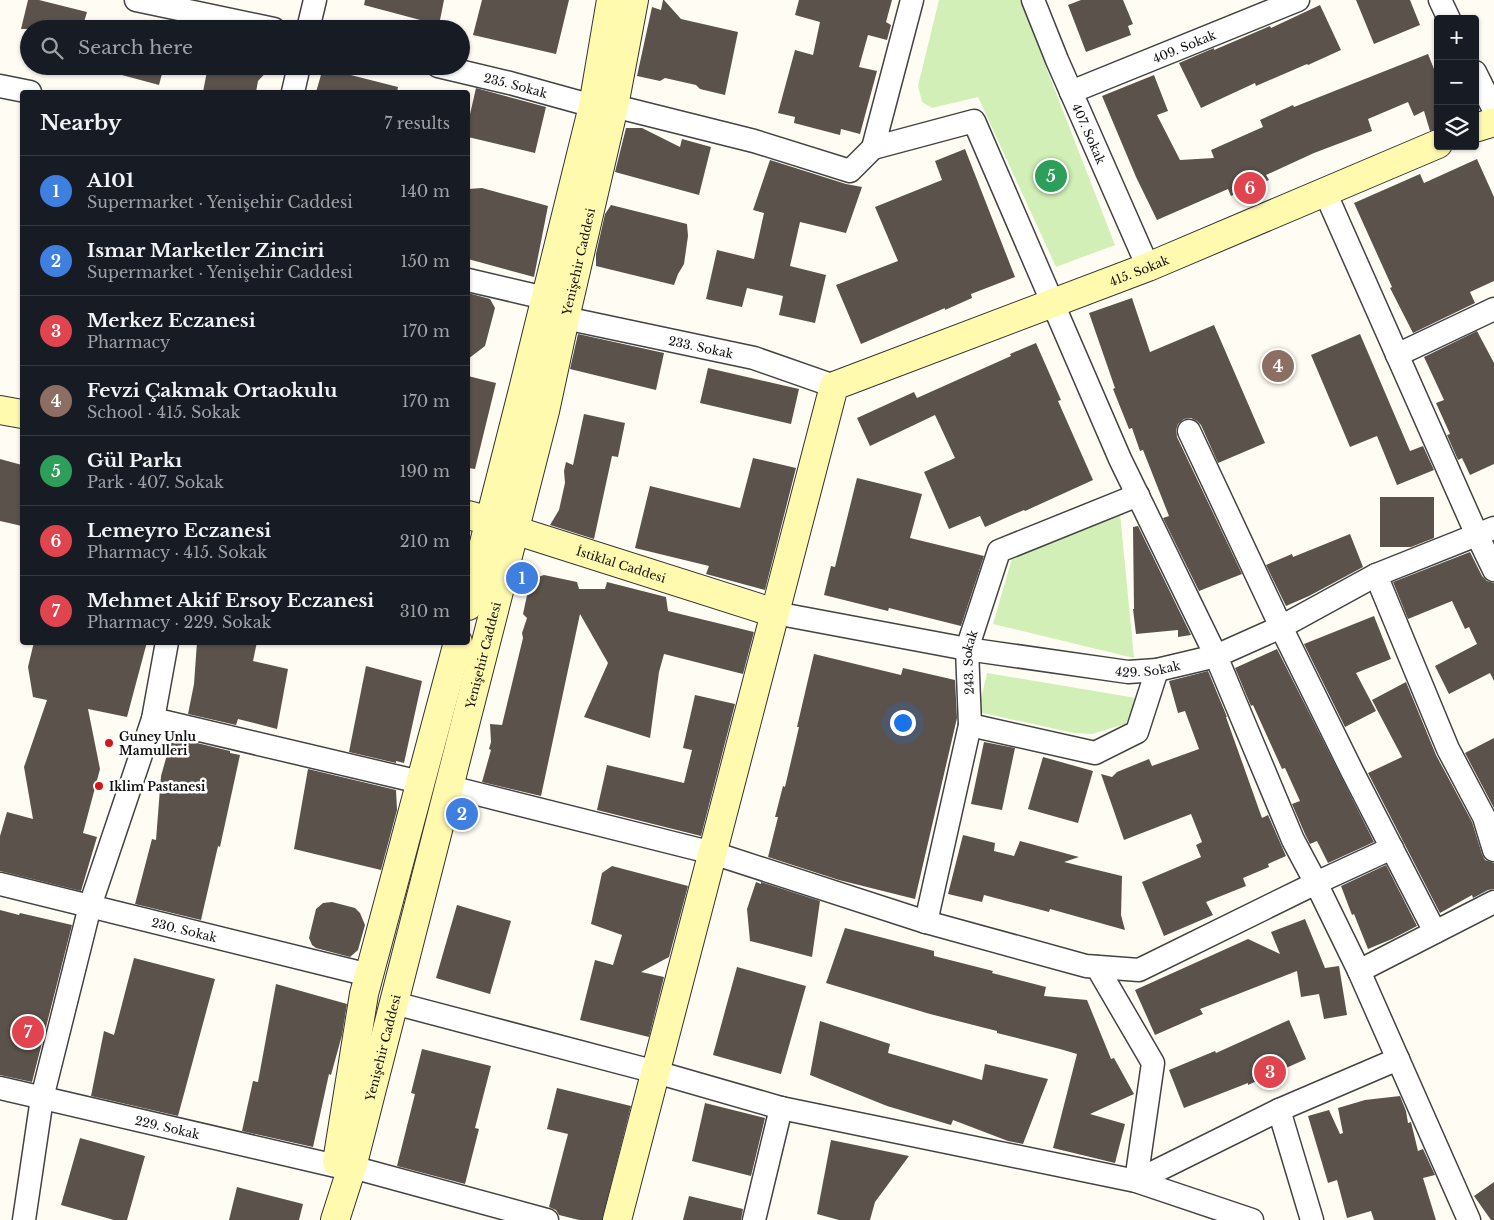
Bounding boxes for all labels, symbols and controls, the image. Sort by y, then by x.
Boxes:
map controls [1434,15,1479,150]
button: + [1434,15,1479,60]
search box [20,20,470,75]
street label: 409. Sokak [1150,26,1218,66]
icon: search [38,34,66,62]
text: Search here [78,36,193,59]
button: − [1434,60,1479,105]
street label: 235. Sokak [482,70,550,101]
street label: 407. Sokak [1069,101,1109,167]
button: layers [1434,105,1479,150]
text: Nearby [40,110,121,136]
text: 7 results [384,113,450,133]
pin: 5 [1035,157,1067,195]
text: A101 [87,169,134,192]
pin: 6 [1234,169,1266,207]
text: 1 [53,181,59,201]
text: 140 m [400,181,450,201]
text: Supermarket · Yenişehir Caddesi [87,192,353,212]
street label: Yenişehir Caddesi [558,207,598,317]
text: Ismar Marketler Zinciri [87,239,324,262]
text: 2 [51,251,61,271]
text: 150 m [401,251,450,271]
street label: 415. Sokak [1107,251,1172,289]
text: Supermarket · Yenişehir Caddesi [87,262,353,282]
text: Merkez Eczanesi [87,309,256,332]
text: 3 [51,321,61,341]
text: 170 m [402,321,450,341]
text: Pharmacy [87,332,170,352]
street label: 233. Sokak [667,333,735,361]
pin: 4 [1262,347,1294,385]
text: Fevzi Çakmak Ortaokulu [87,379,338,402]
text: 4 [51,391,61,411]
text: 170 m [402,391,450,411]
text: School · 415. Sokak [87,402,240,422]
text: Gül Parkı [87,449,182,472]
text: 5 [51,461,61,481]
text: 190 m [399,461,450,481]
text: Park · 407. Sokak [87,472,224,492]
text: Lemeyro Eczanesi [87,519,271,542]
text: 6 [51,531,61,551]
text: 210 m [400,531,450,551]
text: Pharmacy · 415. Sokak [87,542,267,562]
street label: İstiklal Caddesi [575,542,668,585]
pin: 1 [506,559,538,597]
text: Mehmet Akif Ersoy Eczanesi [87,589,374,612]
street label: Yenişehir Caddesi [462,600,503,711]
text: 7 [52,601,60,621]
text: 310 m [400,601,450,621]
text: Pharmacy · 229. Sokak [87,612,271,632]
street label: 243. Sokak [959,627,980,695]
street label: 429. Sokak [1114,657,1182,680]
your location [890,710,916,736]
place label: Guney Unlu Mamulleri [119,729,196,758]
marker: Guney Unlu Mamulleri [103,737,115,749]
place label: Iklim Pastanesi [109,779,206,794]
marker: Iklim Pastanesi [93,780,105,792]
pin: 2 [446,795,478,833]
street label: 230. Sokak [150,914,219,945]
street label: Yenişehir Caddesi [361,993,403,1103]
pin: 7 [12,1013,44,1051]
pin: 3 [1254,1053,1286,1091]
street label: 229. Sokak [134,1112,202,1142]

